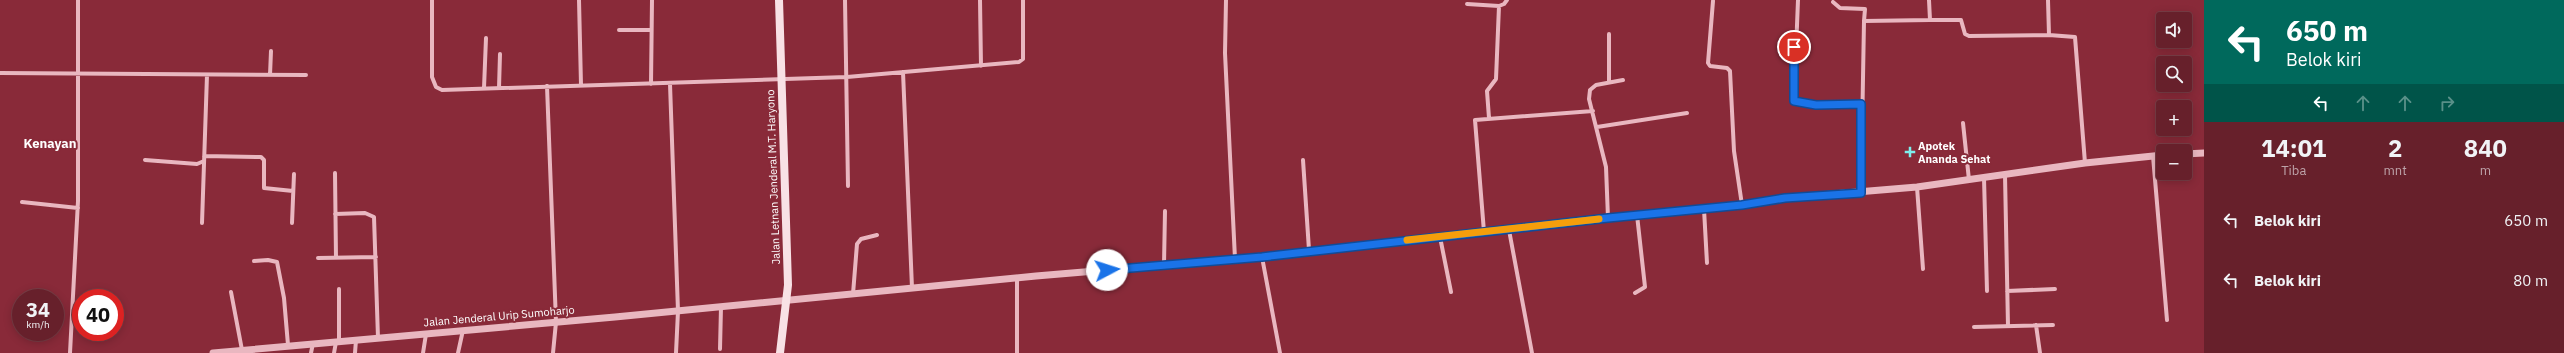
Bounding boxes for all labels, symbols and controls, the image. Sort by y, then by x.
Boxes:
map controls [2156,12,2192,180]
button: sound [2156,12,2192,48]
text: 650 m [2286,12,2368,49]
icon: left [2220,16,2272,68]
pin [1777,30,1811,64]
icon: arrive [1783,36,1805,58]
text: Belok kiri [2286,48,2361,71]
button: search [2156,56,2192,92]
street label: Jalan Letnan Jenderal M.T. Haryono [763,89,783,265]
icon: left [2310,92,2332,114]
icon: ahead [2352,92,2374,114]
icon: ahead [2394,92,2416,114]
icon: right [2436,92,2458,114]
button: + [2156,100,2192,136]
text: 14:01 [2261,132,2327,164]
text: 2 [2388,132,2402,164]
text: 840 [2464,132,2507,164]
district label: Kenayan [24,135,76,152]
place label: Apotek Ananda Sehat [1918,139,1990,166]
button: − [2156,144,2192,180]
marker: Apotek Ananda Sehat [1905,147,1915,157]
text: Tiba [2281,162,2306,179]
text: mnt [2384,162,2407,179]
text: m [2480,162,2491,179]
icon: left [2220,209,2242,231]
text: Belok kiri [2254,211,2321,230]
text: 650 m [2504,211,2548,230]
position arrow [1086,249,1128,291]
icon: left [2220,269,2242,291]
text: Belok kiri [2254,271,2321,290]
text: 80 m [2513,271,2548,290]
speed limit sign: 40 [72,289,124,341]
text: 34 [26,296,50,323]
street label: Jalan Jenderal Urip Sumoharjo [423,302,575,330]
text: km/h [26,318,50,331]

